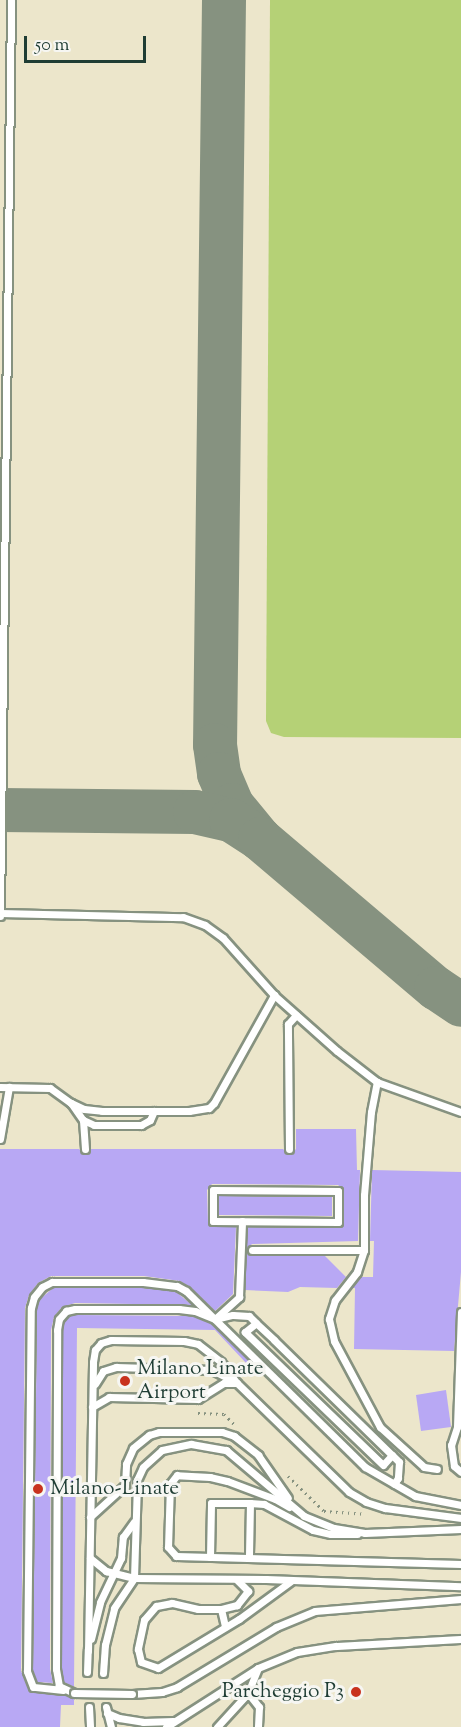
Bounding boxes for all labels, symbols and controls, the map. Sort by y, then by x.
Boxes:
scale bar [27,24,148,62]
text: 50 m [35,33,69,59]
place label: Milano Linate Airport [137,1356,263,1406]
marker: Milano Linate Airport [118,1374,132,1388]
place label: Milano-Linate [50,1476,179,1502]
marker: Milano-Linate [31,1482,45,1496]
place label: Parcheggio P3 [222,1679,344,1705]
marker: Parcheggio P3 [349,1685,363,1699]

